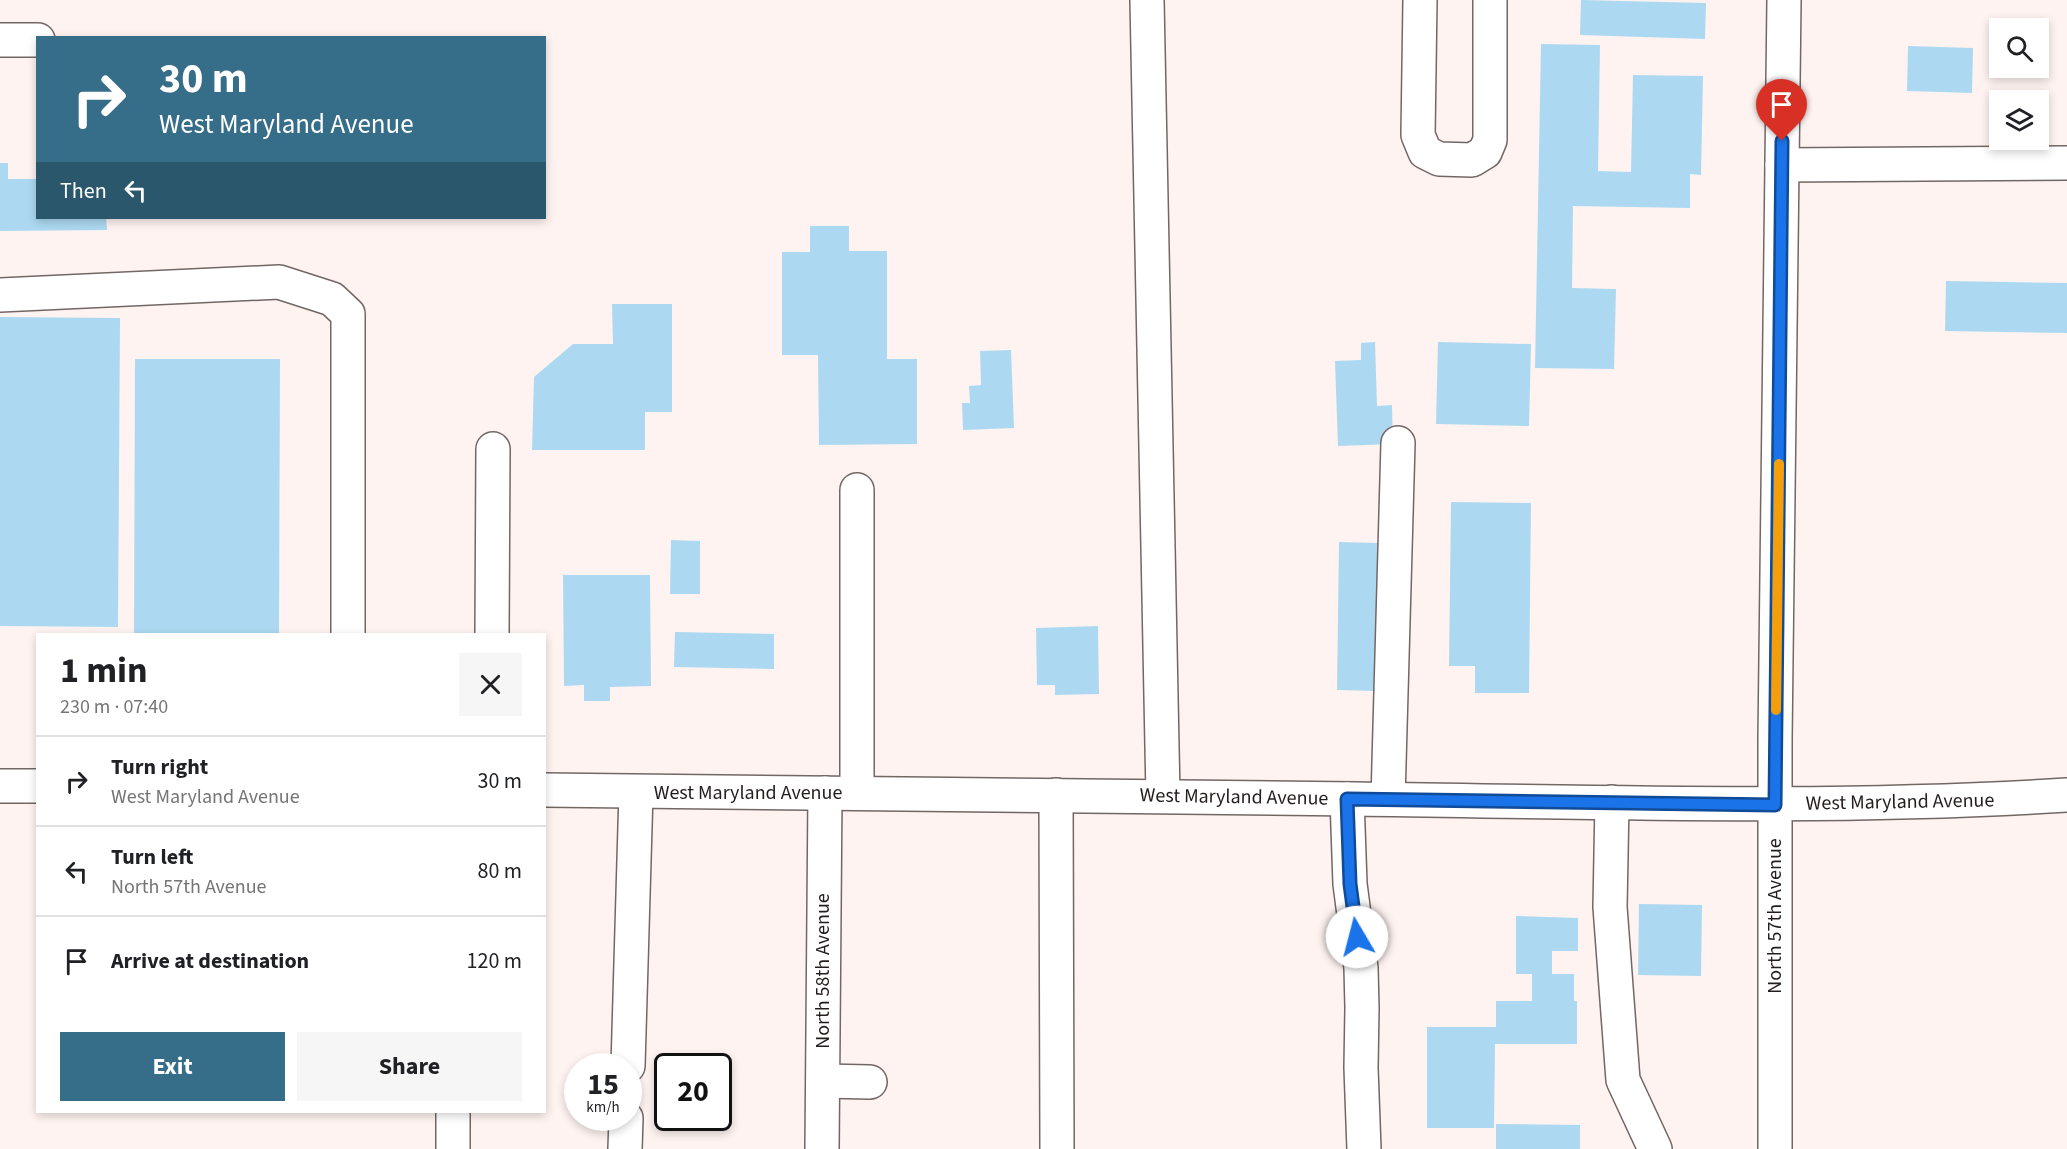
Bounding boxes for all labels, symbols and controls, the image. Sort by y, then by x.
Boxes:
map controls [1989,18,2049,150]
button: search [1989,18,2049,78]
text: 30 m [159,49,248,109]
icon: right [60,60,138,138]
pin [1756,79,1807,141]
icon: arrive [1765,88,1798,121]
button: layers [1989,90,2049,150]
text: West Maryland Avenue [159,105,414,144]
icon: left [119,174,152,207]
text: Then [60,175,107,207]
text: 1 min [60,645,148,696]
button: close [459,653,522,716]
text: 230 m · 07:40 [60,693,168,721]
text: Turn right [111,751,208,783]
icon: right [60,765,93,798]
text: 30 m [477,765,522,797]
street label: West Maryland Avenue [654,779,842,807]
street label: West Maryland Avenue [1139,781,1329,813]
text: West Maryland Avenue [111,783,300,811]
street label: West Maryland Avenue [1805,786,1995,818]
street label: North 57th Avenue [1761,838,1789,994]
text: Turn left [111,841,193,873]
icon: left [60,855,93,888]
text: 80 m [477,855,522,887]
text: North 57th Avenue [111,873,267,901]
street label: North 58th Avenue [809,893,837,1049]
position arrow [1325,905,1389,969]
icon: arrive [60,945,93,978]
text: Arrive at destination [111,945,309,977]
text: 120 m [467,945,522,977]
button: Exit [60,1032,285,1101]
button: Share [297,1032,522,1101]
speed limit sign: 20 [654,1053,732,1131]
text: 15 [587,1063,619,1106]
text: km/h [586,1097,620,1118]

